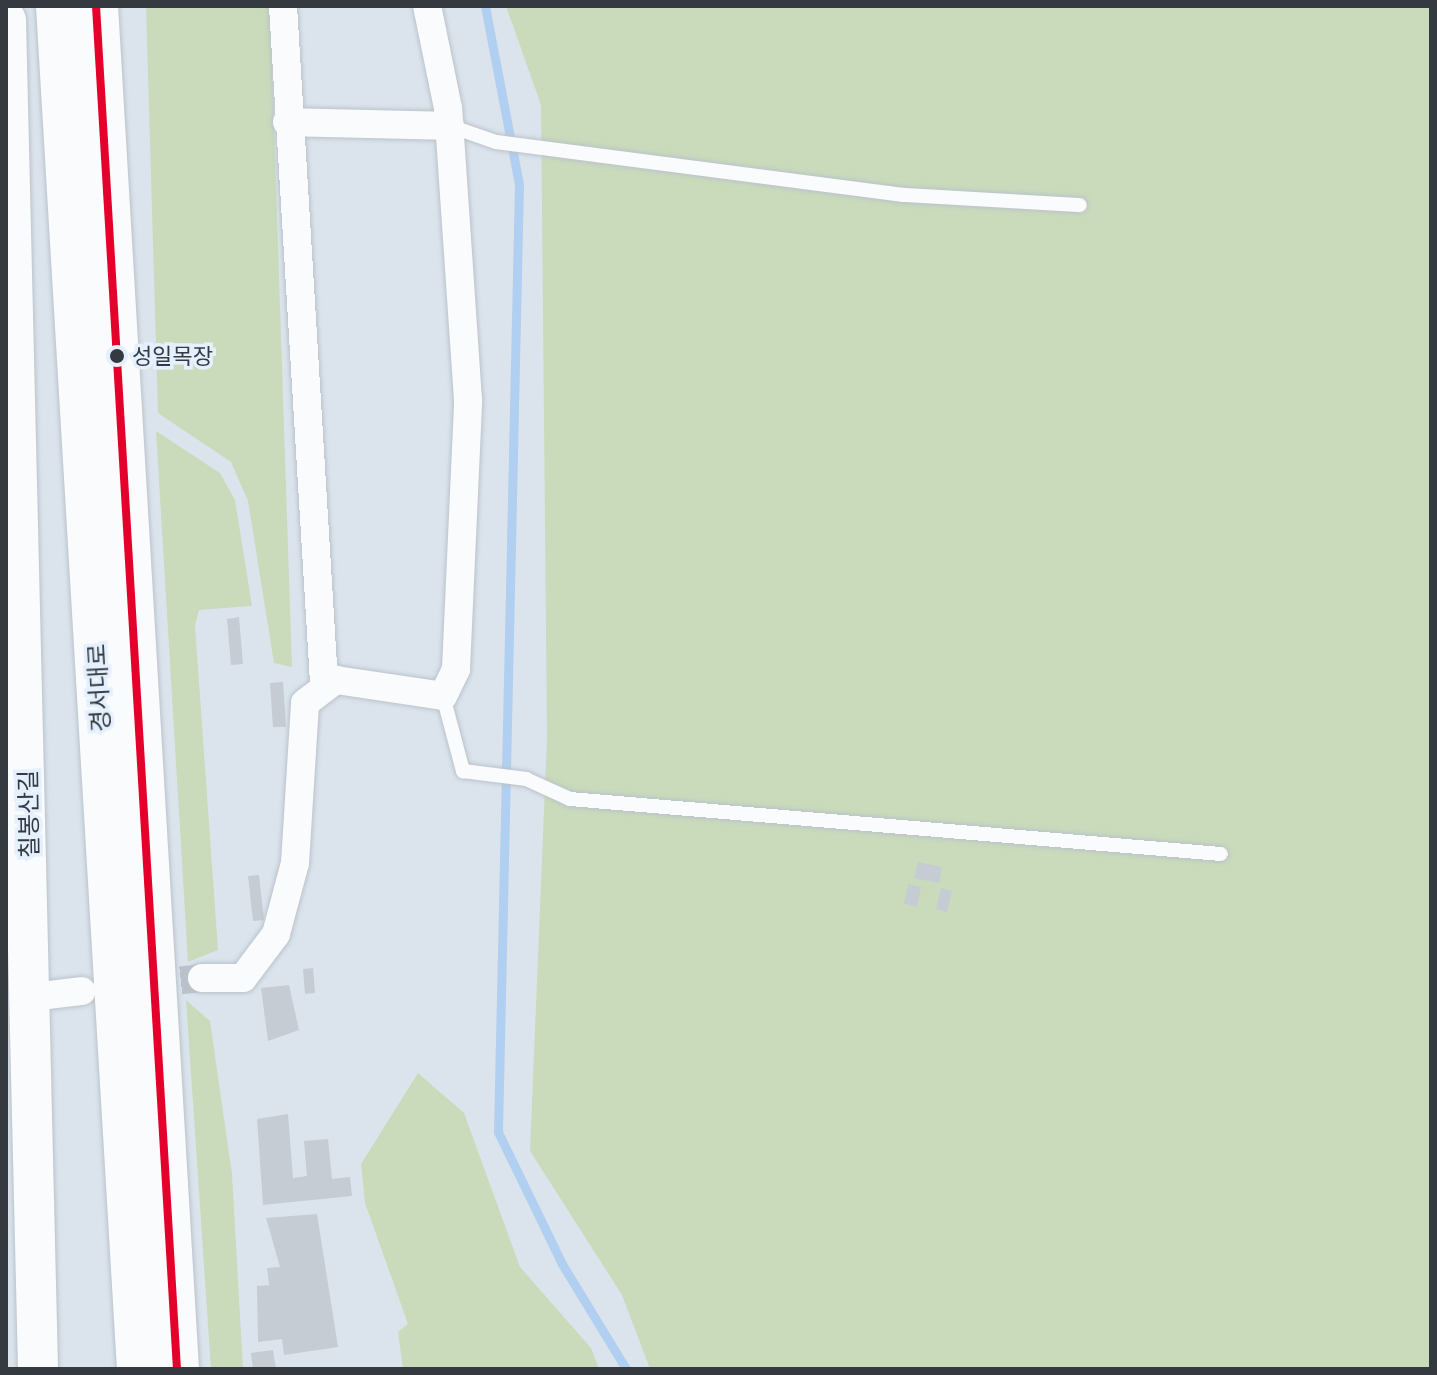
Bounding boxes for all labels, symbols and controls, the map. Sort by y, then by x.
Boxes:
place label: 성일목장 [132,343,213,369]
marker: 성일목장 [109,348,125,364]
street label: 경서대로 [81,643,115,733]
street label: 칠봉산길 [13,770,43,858]

